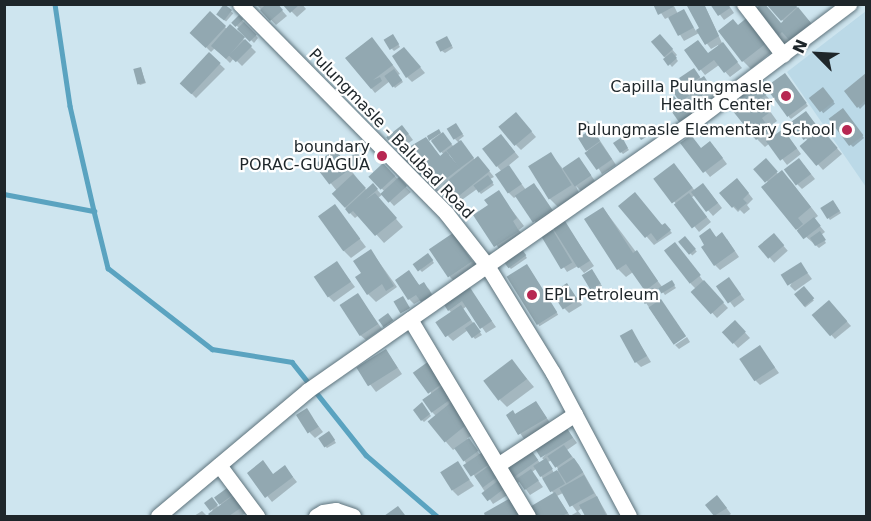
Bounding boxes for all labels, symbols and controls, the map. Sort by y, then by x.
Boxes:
north arrow [787,24,847,84]
text: N [789,37,811,56]
street label: Pulungmasle - Balubad Road [305,45,477,223]
place label: Capilla Pulungmasle Health Center [610,77,772,115]
marker: Capilla Pulungmasle Health Center [777,87,795,105]
place label: Pulungmasle Elementary School [577,120,835,140]
marker: Pulungmasle Elementary School [840,123,854,137]
place label: boundary PORAC-GUAGUA [239,137,370,175]
marker: boundary PORAC-GUAGUA [375,149,389,163]
place label: EPL Petroleum [544,285,659,305]
marker: EPL Petroleum [525,288,539,302]

